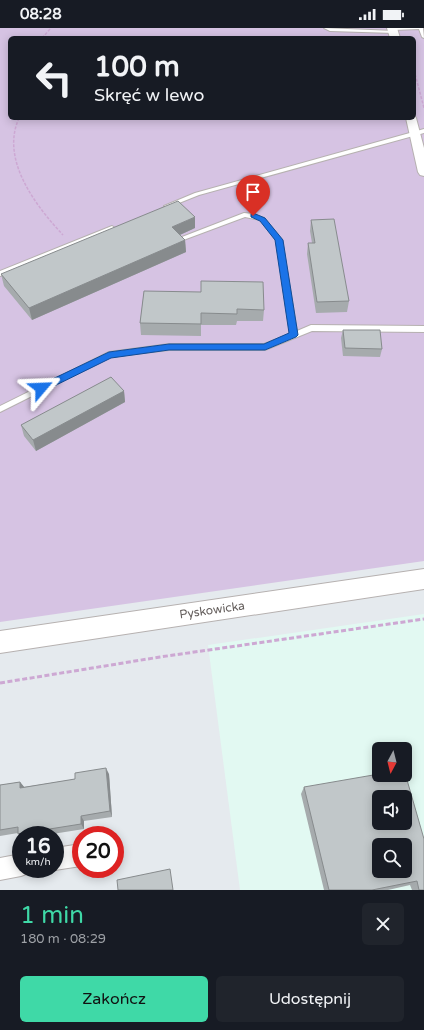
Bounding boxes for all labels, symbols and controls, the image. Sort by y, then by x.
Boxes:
text: 08:28 [20,5,62,23]
text: 100 m [94,50,180,84]
icon: left [28,52,80,104]
text: Skręć w lewo [94,84,204,106]
pin [236,175,270,216]
icon: arrive [242,181,264,203]
position arrow [20,367,62,409]
street label: Pyskowicka [178,598,246,622]
north arrow [372,742,412,782]
map controls [372,742,412,878]
button: sound [372,790,412,830]
speed limit sign: 20 [72,826,124,878]
text: 16 [25,835,51,859]
button: search [372,838,412,878]
text: km/h [25,856,51,868]
text: 1 min [20,901,84,930]
button: close [362,903,404,945]
text: 180 m · 08:29 [20,931,106,947]
button: Zakończ [20,976,208,1022]
button: Udostępnij [216,976,404,1022]

